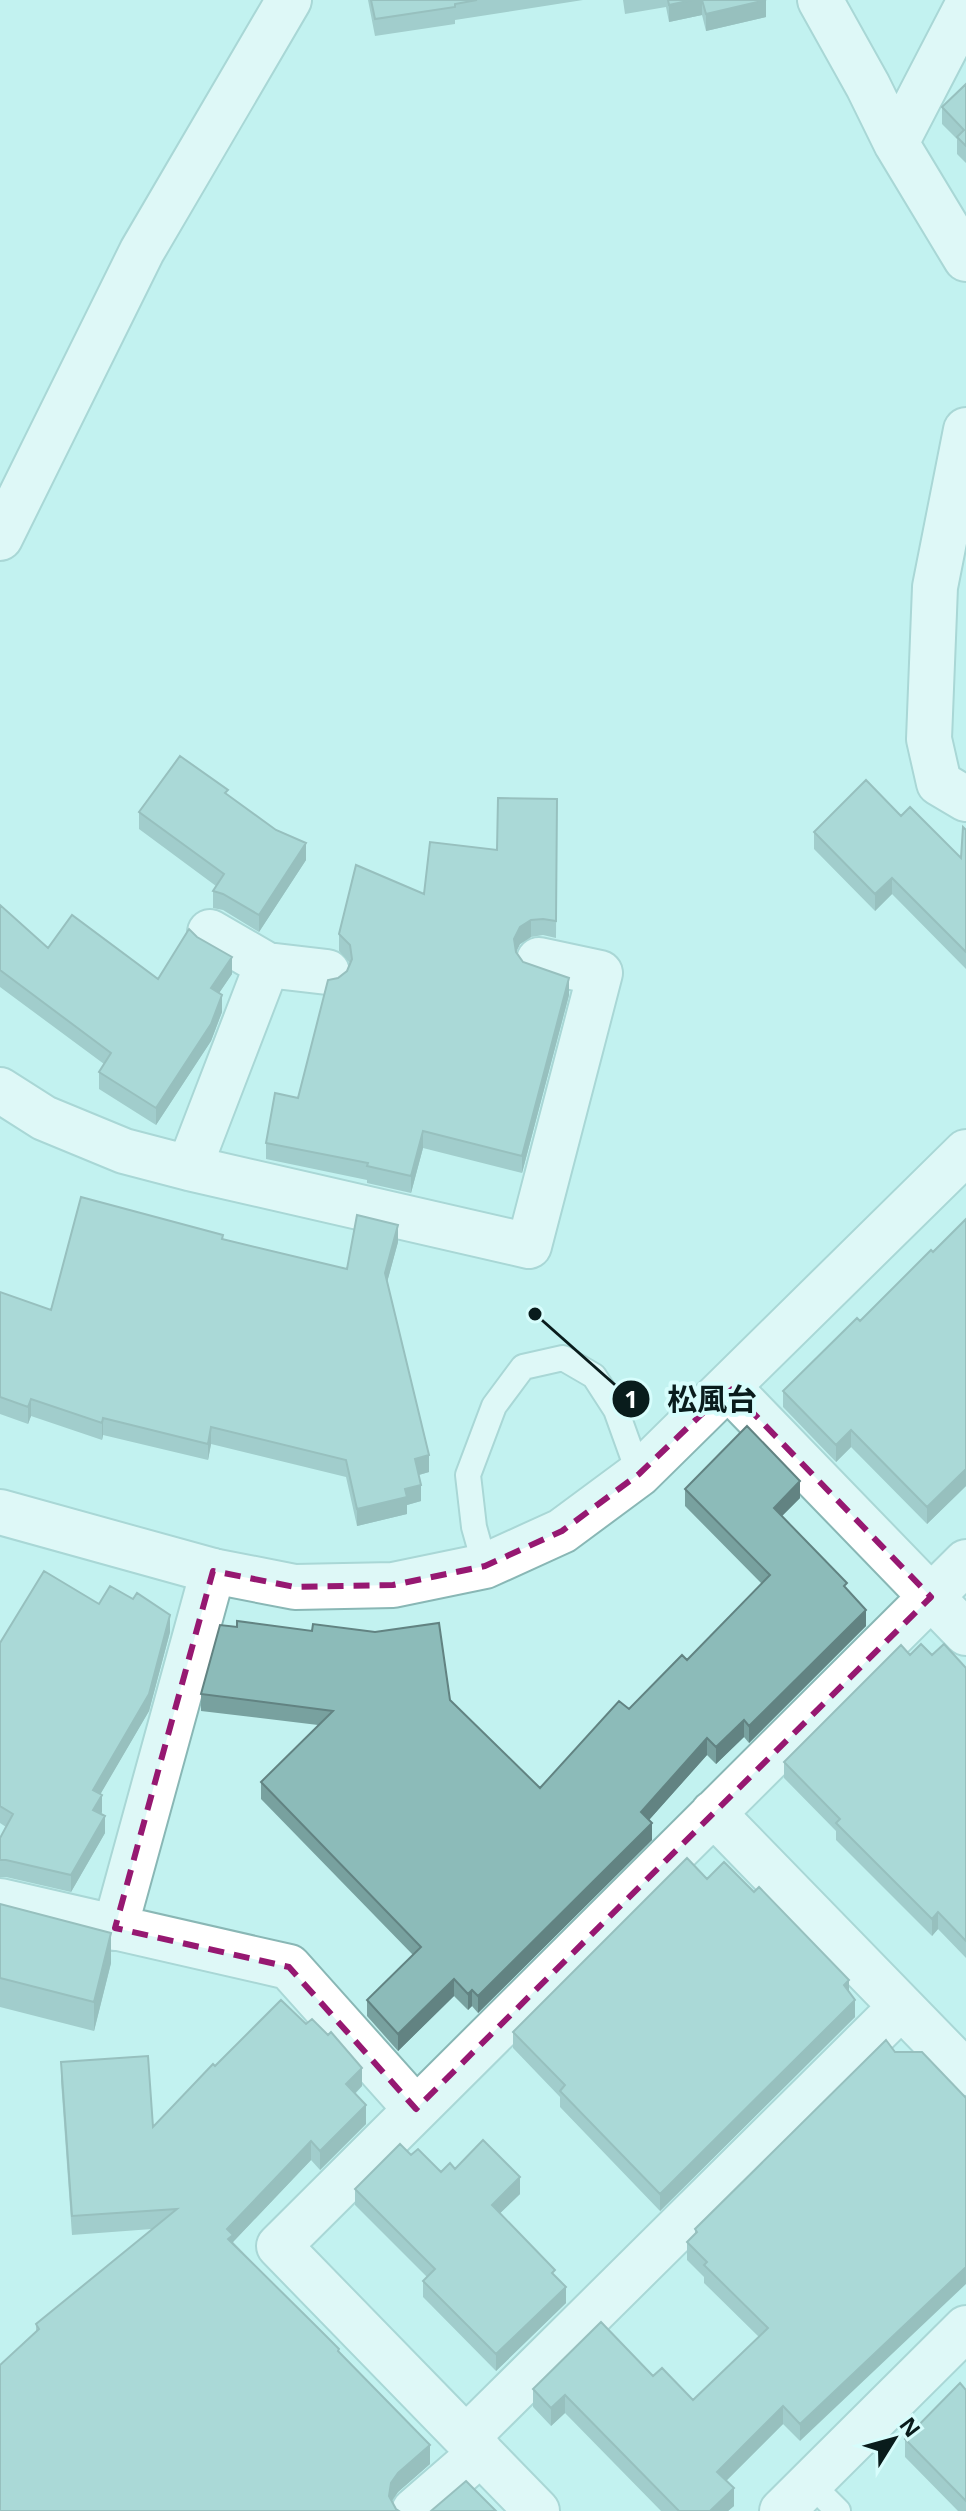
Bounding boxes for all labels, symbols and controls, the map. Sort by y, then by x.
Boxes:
callout: 松風台 [611,1372,773,1426]
text: 松風台 [667,1378,757,1419]
text: 1 [624,1382,638,1415]
north arrow [854,2399,934,2479]
text: N [893,2410,928,2443]

